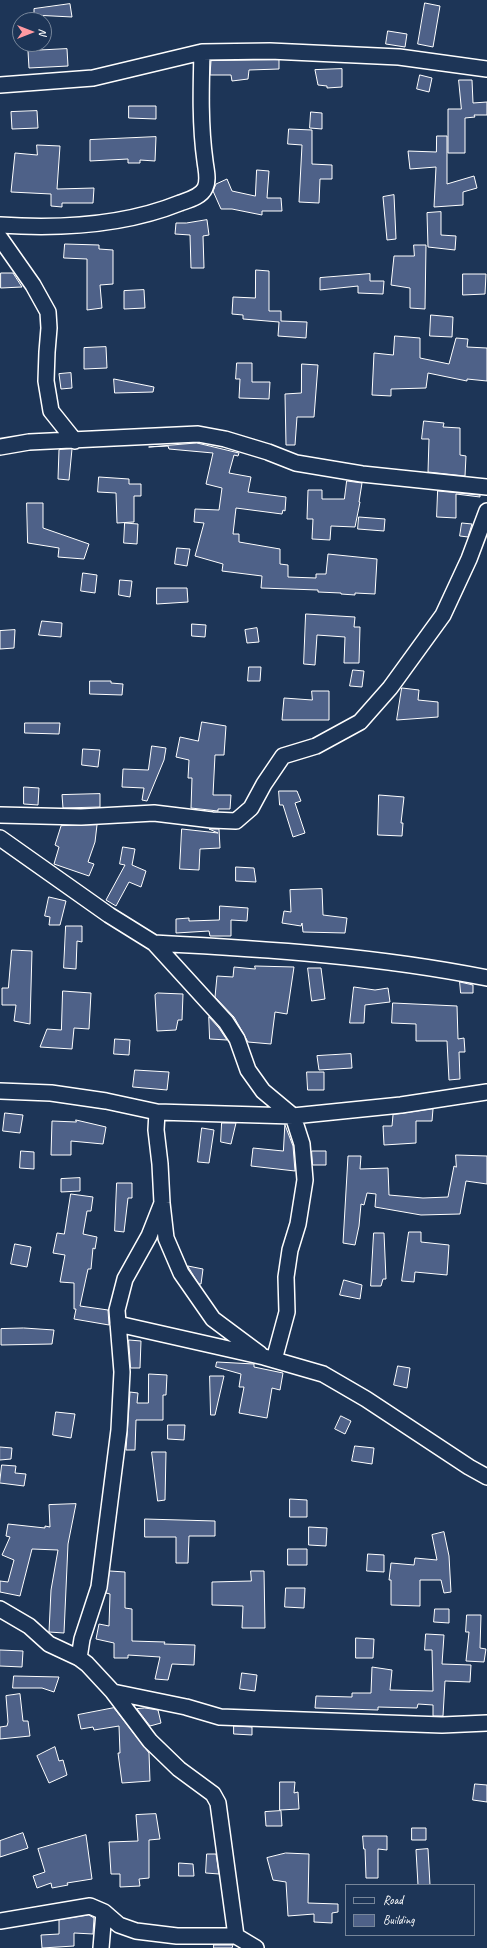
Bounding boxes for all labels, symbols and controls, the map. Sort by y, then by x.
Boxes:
north arrow [12,12,52,52]
text: N [36,29,50,35]
legend [345,1884,475,1936]
text: Road [383,1892,403,1908]
text: Building [383,1912,415,1928]

